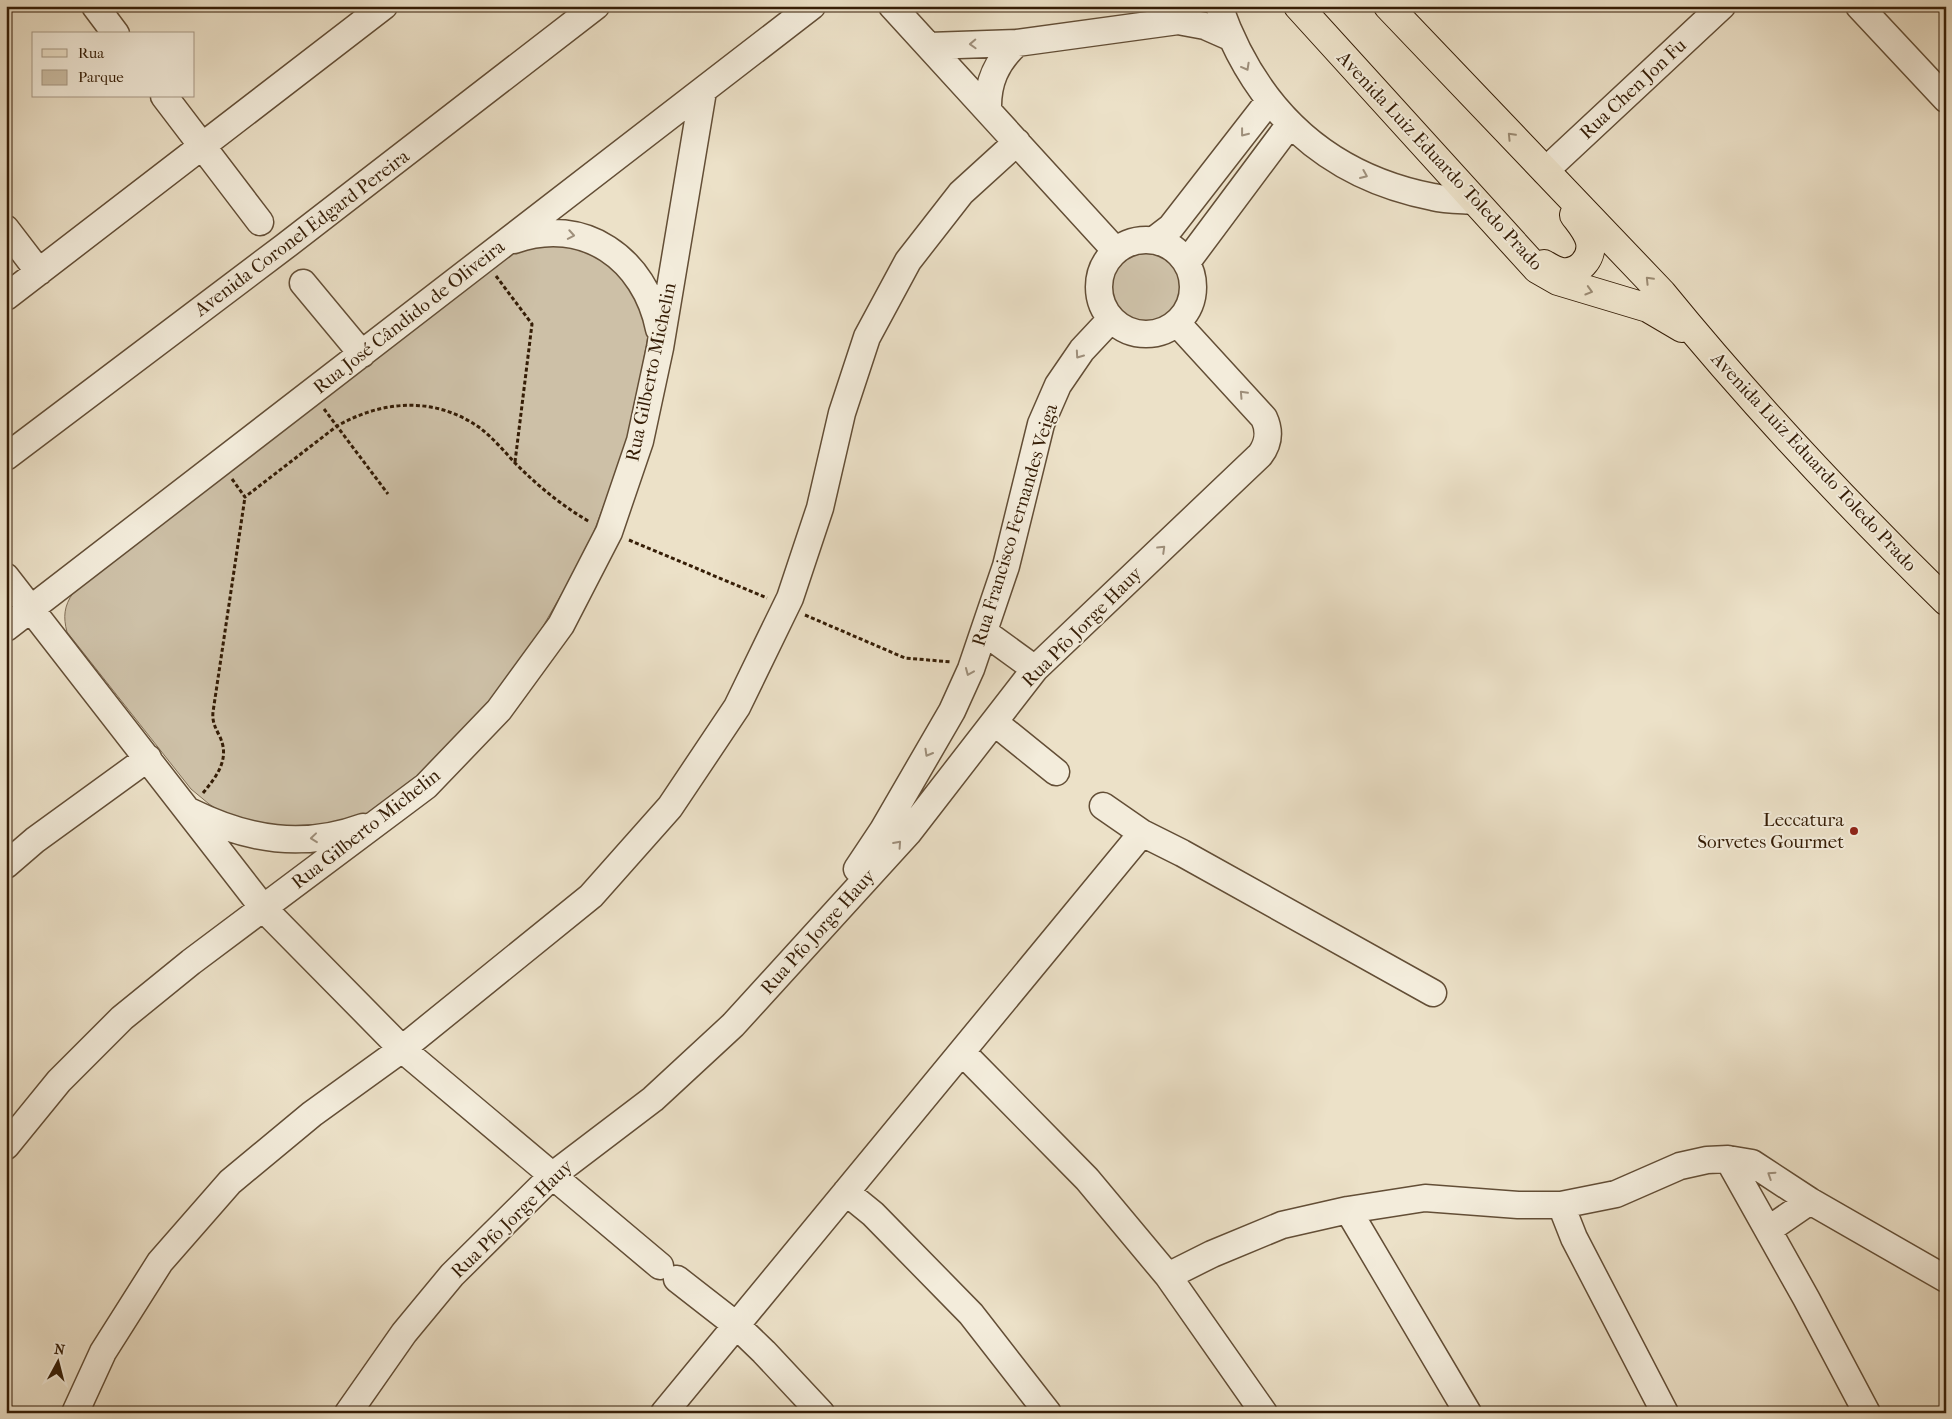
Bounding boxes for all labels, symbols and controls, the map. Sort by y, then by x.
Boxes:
legend [32,32,195,98]
street label: Rua Chen Jon Fu [1575,34,1691,144]
one-way arrow [969,39,977,50]
text: Rua [78,44,105,62]
street label: Avenida Luiz Eduardo Toledo Prado [1332,46,1548,275]
one-way arrow [1239,61,1249,70]
text: Parque [78,68,124,86]
one-way arrow [1241,127,1249,136]
one-way arrow [1508,132,1517,141]
street label: Avenida Coronel Edgard Pereira [190,145,414,322]
one-way arrow [1359,168,1368,179]
one-way arrow [566,229,575,240]
street label: Rua José Cândido de Oliveira [309,235,509,399]
one-way arrow [1646,277,1655,286]
street label: Rua Gilberto Michelin [621,281,681,463]
one-way arrow [1585,285,1594,296]
street label: Avenida Luiz Eduardo Toledo Prado [1706,347,1922,576]
one-way arrow [1076,350,1085,359]
one-way arrow [1240,390,1249,399]
street label: Rua Francisco Fernandes Veiga [968,401,1062,649]
one-way arrow [1156,546,1165,555]
street label: Rua Pfo Jorge Hauy [1017,562,1147,692]
one-way arrow [965,667,976,676]
one-way arrow [924,748,934,757]
street label: Rua Gilberto Michelin [287,764,445,894]
place label: Leccatura Sorvetes Gourmet [1697,809,1844,853]
marker: Leccatura Sorvetes Gourmet [1848,825,1860,837]
one-way arrow [310,832,318,843]
one-way arrow [892,840,901,849]
street label: Rua Pfo Jorge Hauy [756,864,880,999]
street label: Rua Pfo Jorge Hauy [447,1155,578,1283]
one-way arrow [1767,1172,1777,1181]
north arrow [32,1336,82,1386]
text: N [53,1341,66,1359]

